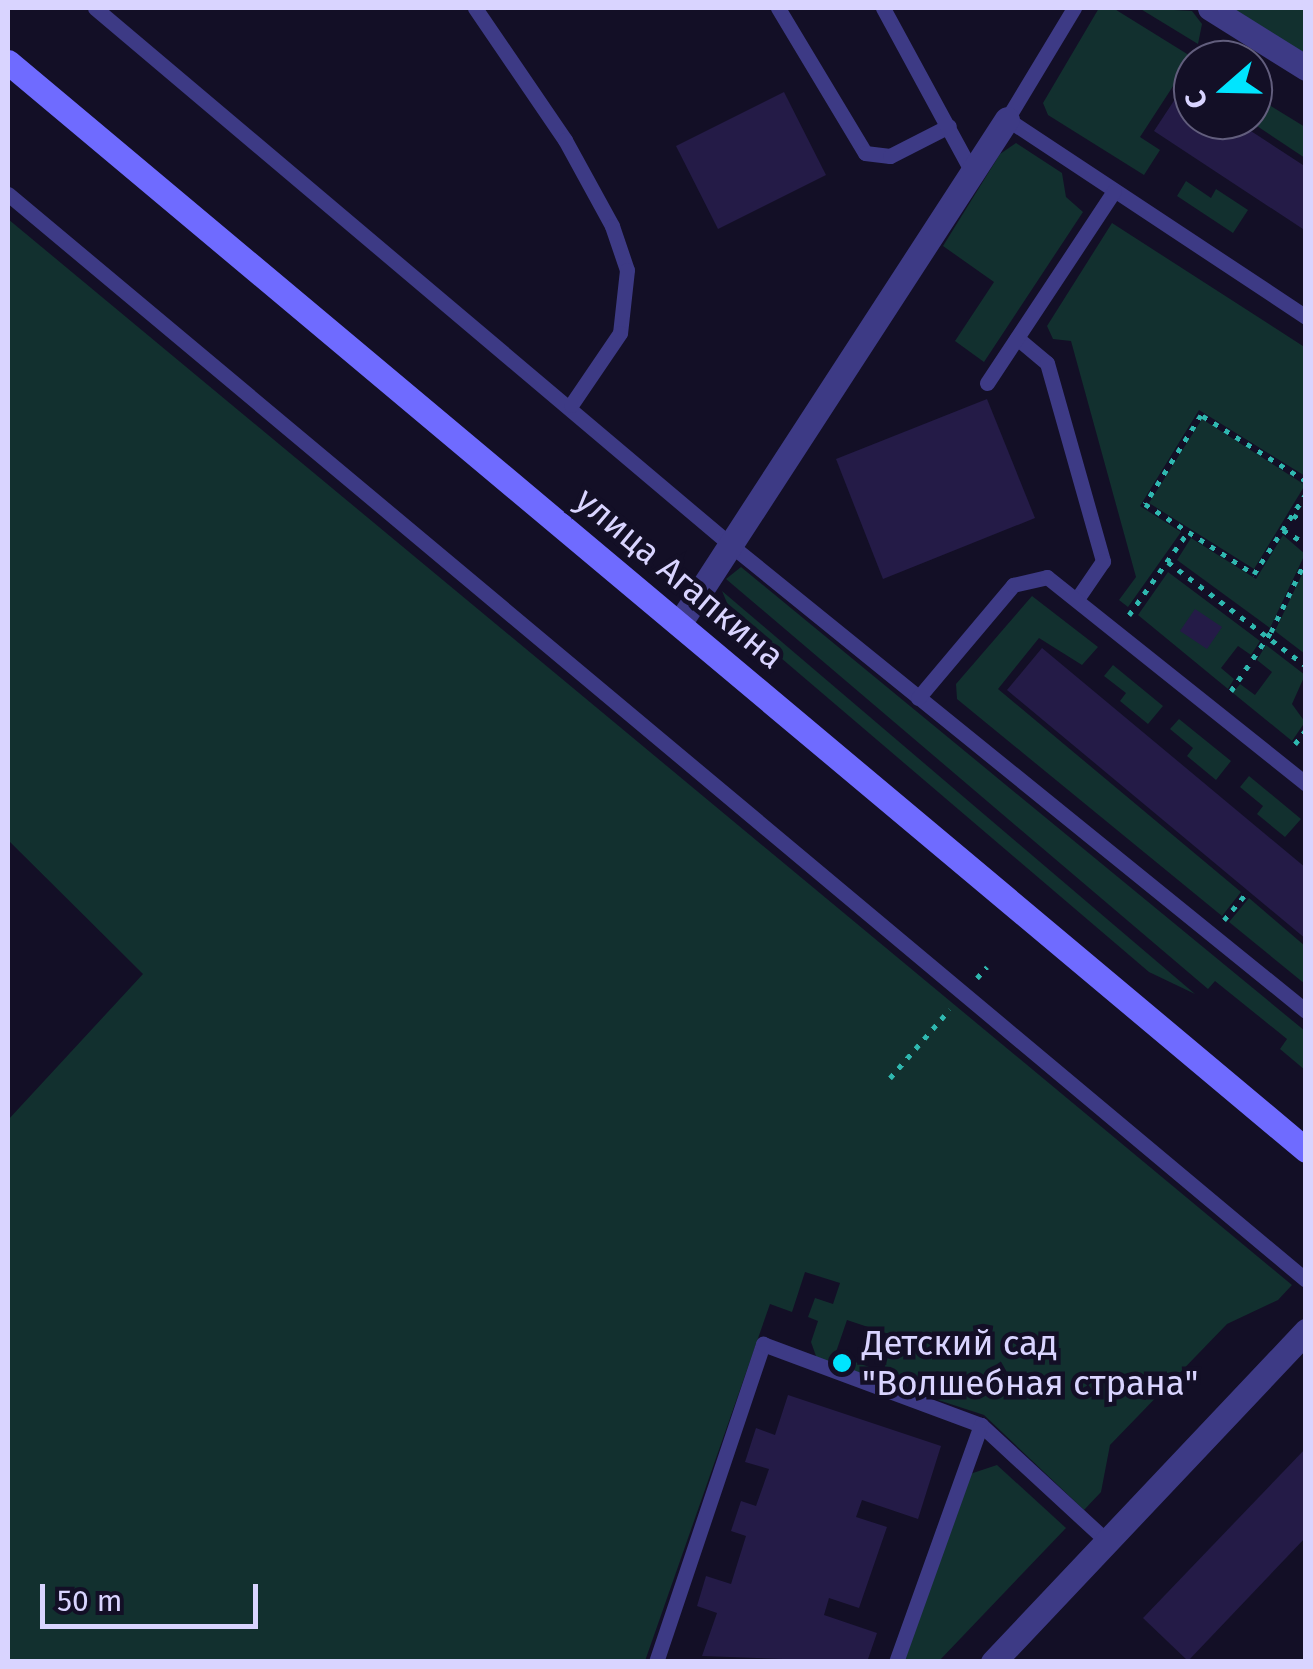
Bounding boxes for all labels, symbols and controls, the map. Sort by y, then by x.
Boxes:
north arrow [1173,40,1273,140]
text: С [1178,87,1214,113]
street label: улица Агапкина [567,479,793,677]
place label: Детский сад "Волшебная страна" [862,1322,1198,1404]
marker: Детский сад "Волшебная страна" [831,1352,853,1374]
scale bar [45,1564,262,1626]
text: 50 m [57,1583,122,1619]

